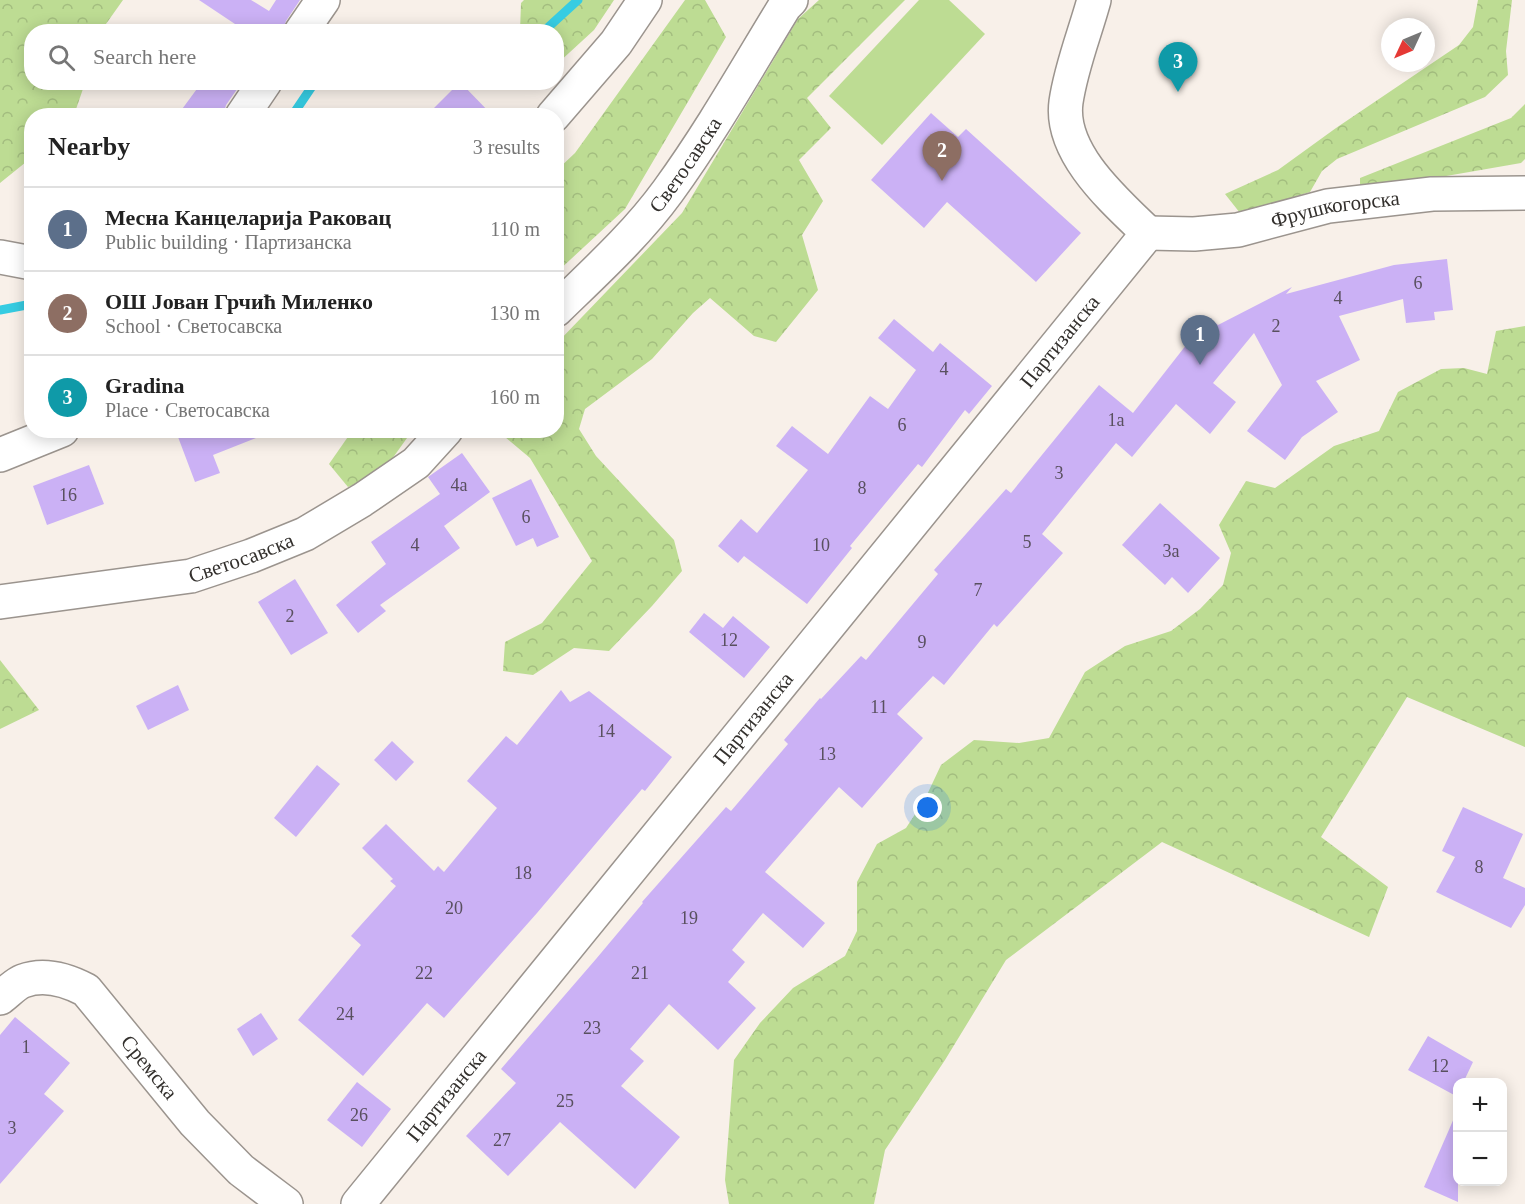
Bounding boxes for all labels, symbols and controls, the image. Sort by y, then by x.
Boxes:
north arrow [1381,18,1435,72]
search box [24,24,564,90]
icon: search [45,41,78,74]
pin: 3 [1158,42,1198,92]
text: Search here [93,44,196,69]
street label: Светосавска [644,112,727,217]
text: Nearby [48,132,130,161]
pin: 2 [922,132,962,181]
text: 3 results [473,136,540,158]
street label: Фрушкогорска [1268,186,1402,233]
text: Месна Канцеларија Раковац [105,205,391,230]
text: 1 [63,218,73,240]
text: 110 m [490,218,540,240]
text: Public building · Партизанска [105,231,352,253]
house number: 6 [1414,273,1423,293]
house number: 4 [1334,288,1343,308]
text: ОШ Јован Грчић Миленко [105,289,373,314]
street label: Партизанска [1015,290,1105,393]
text: 2 [63,302,73,324]
text: 130 m [489,302,540,324]
text: School · Светосавска [105,315,282,337]
pin: 1 [1180,316,1220,365]
house number: 2 [1272,316,1281,336]
house number: 4 [940,359,949,379]
text: Gradina [105,373,184,398]
text: 3 [63,386,73,408]
text: 160 m [489,386,540,408]
text: Place · Светосавска [105,399,270,421]
house number: 1a [1108,410,1125,430]
house number: 6 [898,415,907,435]
house number: 3 [1055,463,1064,483]
house number: 4a [451,475,468,495]
house number: 8 [858,478,867,498]
house number: 16 [59,485,77,505]
house number: 6 [522,507,531,527]
street label: Светосавска [185,528,298,588]
house number: 5 [1023,532,1032,552]
house number: 4 [411,535,420,555]
house number: 10 [812,535,830,555]
house number: 3a [1163,541,1180,561]
house number: 7 [974,580,983,600]
house number: 2 [286,606,295,626]
house number: 12 [720,630,738,650]
house number: 9 [918,632,927,652]
street label: Партизанска [708,667,798,770]
house number: 11 [870,697,888,717]
house number: 14 [597,721,615,741]
house number: 13 [818,744,836,764]
your location [913,793,942,822]
house number: 8 [1475,857,1484,877]
house number: 18 [514,863,532,883]
house number: 20 [445,898,463,918]
house number: 19 [680,908,698,928]
house number: 22 [415,963,433,983]
house number: 21 [631,963,649,983]
house number: 24 [336,1004,354,1024]
house number: 23 [583,1018,601,1038]
street label: Сремска [116,1030,183,1105]
house number: 1 [22,1037,31,1057]
street label: Партизанска [402,1044,492,1147]
house number: 12 [1431,1056,1449,1076]
map controls [1453,1078,1507,1186]
button: + [1453,1078,1507,1132]
house number: 25 [556,1091,574,1111]
house number: 26 [350,1105,368,1125]
house number: 3 [8,1118,17,1138]
house number: 27 [493,1130,511,1150]
button: − [1453,1132,1507,1186]

